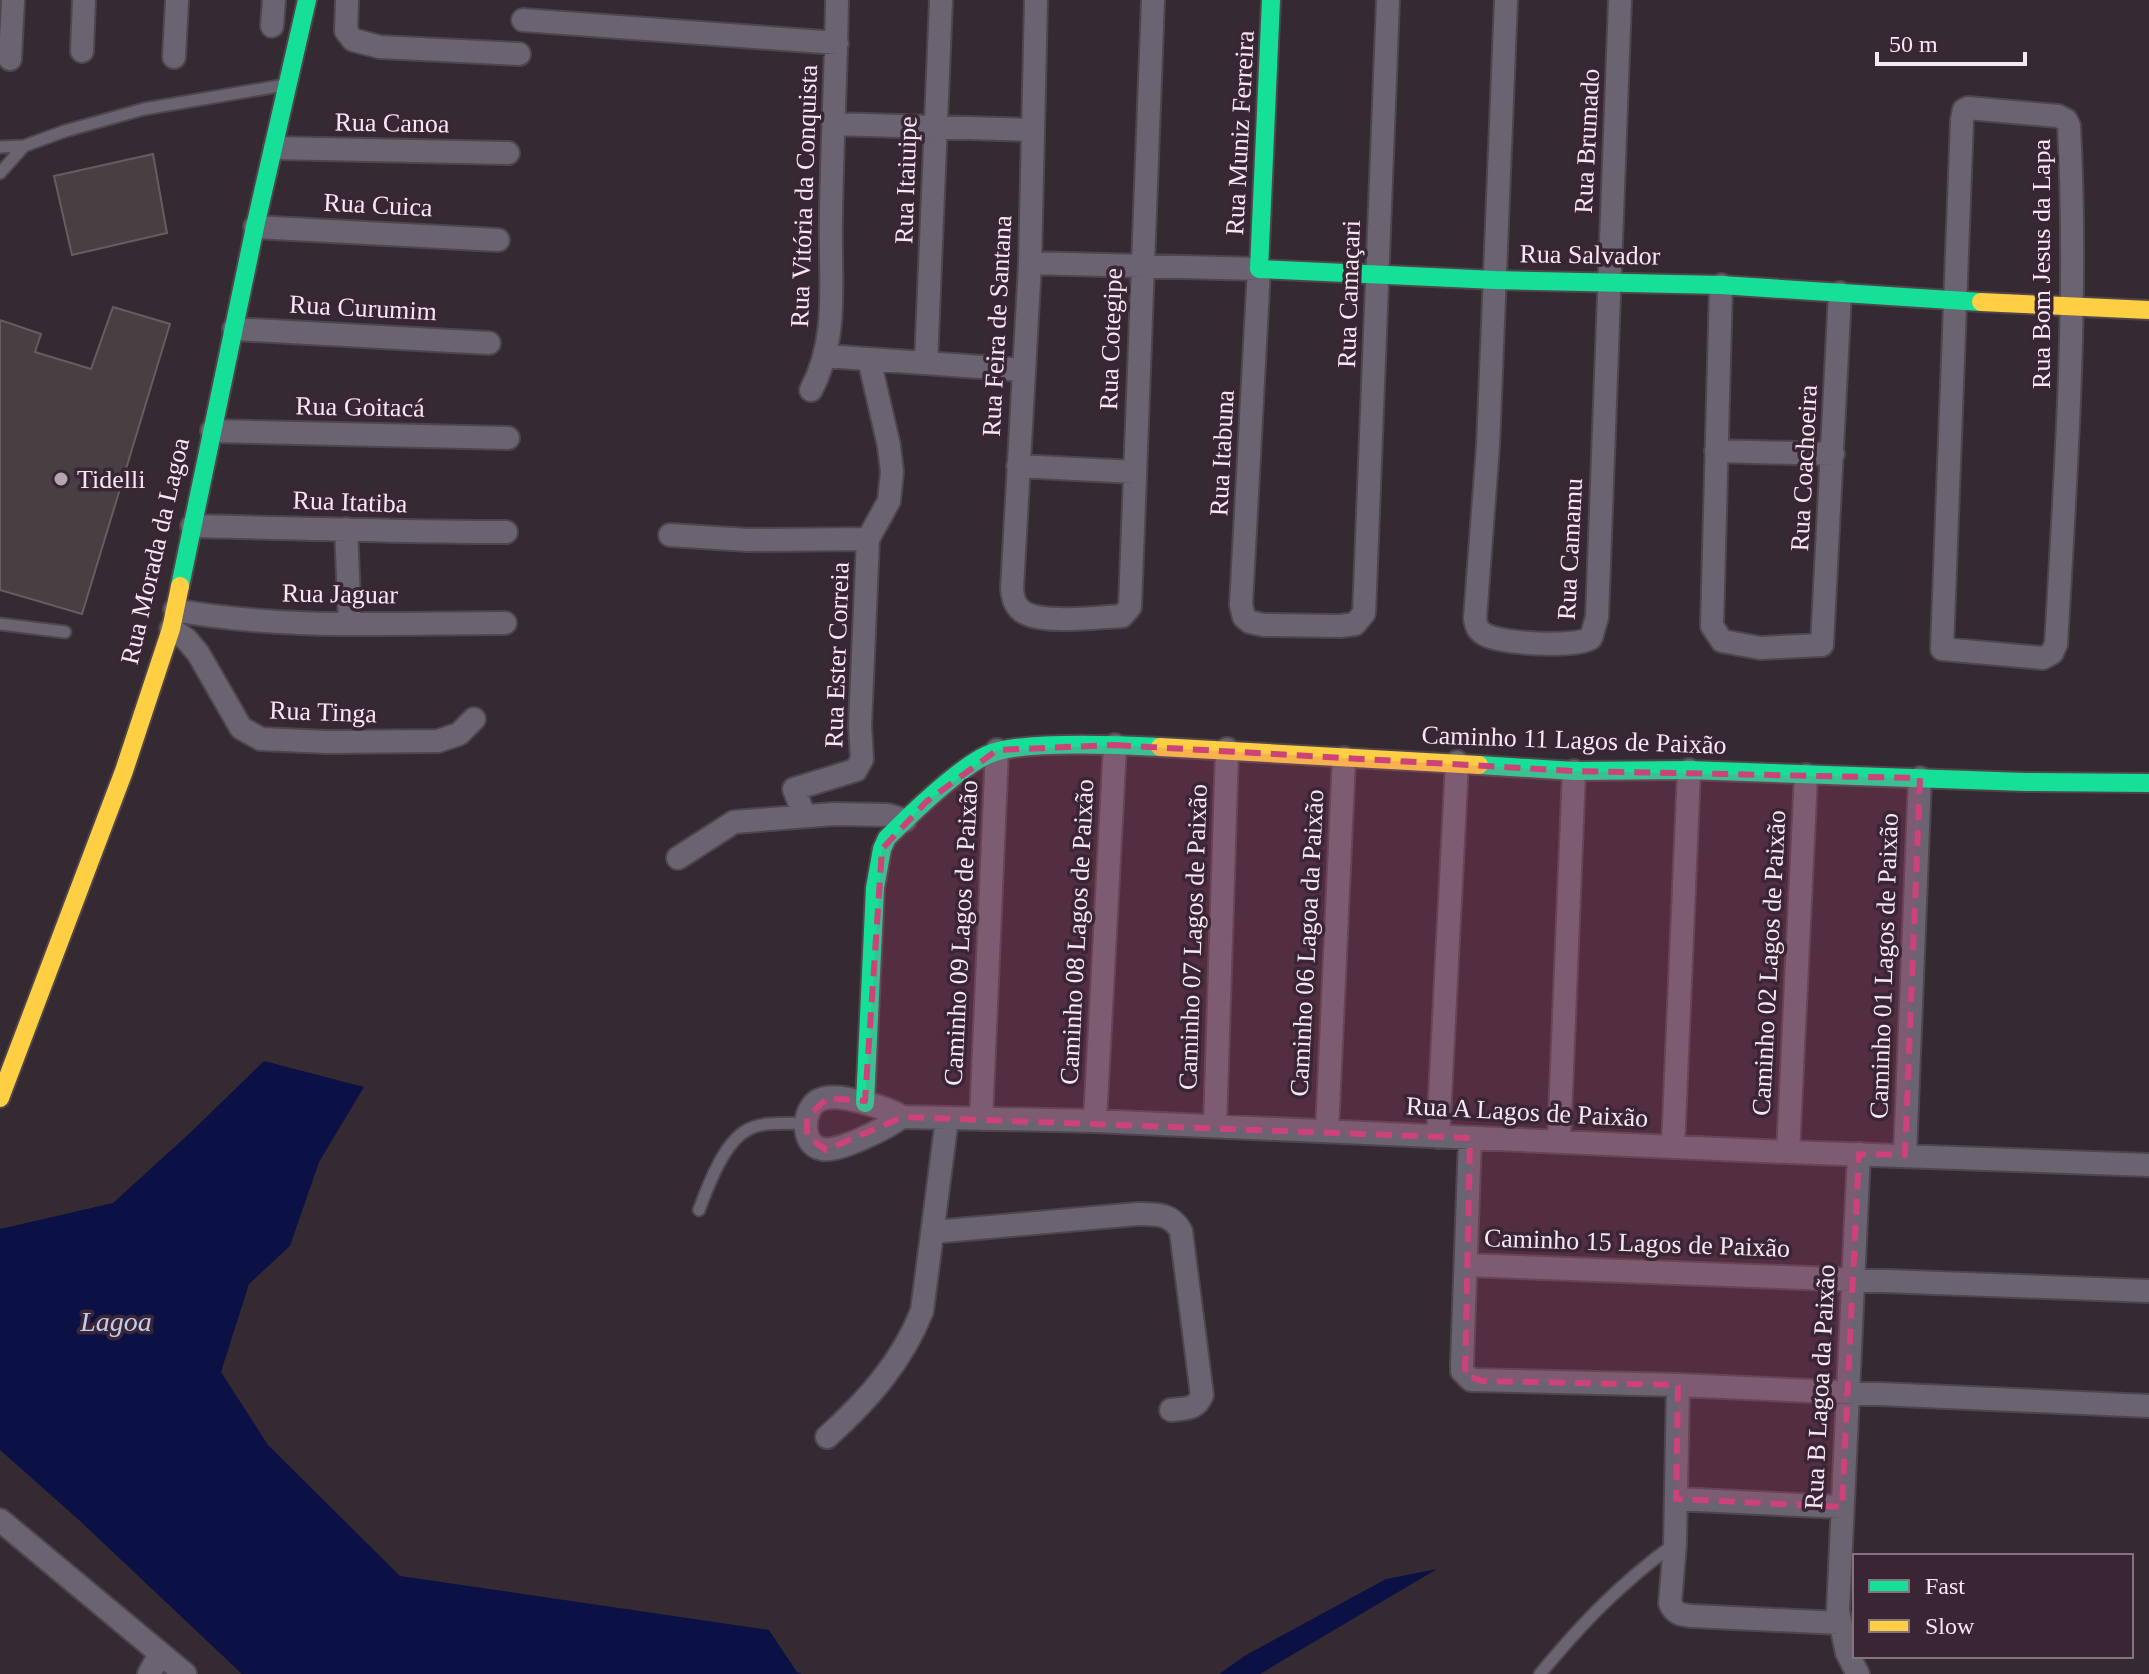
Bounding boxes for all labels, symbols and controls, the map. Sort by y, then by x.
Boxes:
scale bar [1877,16,2025,66]
street label: Rua Muniz Ferreira [1220,29,1260,236]
text: 50 m [1889,31,1938,57]
street label: Rua Vitória da Conquista [785,64,823,328]
street label: Rua Brumado [1569,68,1605,214]
street label: Rua Canoa [334,108,450,139]
street label: Rua Itaiuipe [889,116,923,244]
street label: Rua Bom Jesus da Lapa [2027,139,2056,389]
street label: Rua Cuica [323,188,434,222]
street label: Rua Feira de Santana [977,214,1017,437]
street label: Rua Camaçari [1332,220,1366,368]
street label: Rua Salvador [1519,239,1661,271]
street label: Rua Cotegipe [1094,267,1128,411]
street label: Rua Curumim [288,290,438,326]
street label: Rua Coachoeira [1785,384,1823,552]
street label: Rua Itabuna [1204,389,1240,517]
street label: Rua Goitacá [295,391,425,423]
street label: Rua Morada da Lagoa [115,434,195,667]
place label: Tidelli [77,465,145,494]
marker: Tidelli [52,470,70,488]
street label: Rua Camamu [1552,477,1588,621]
street label: Rua Itatiba [292,486,408,519]
street label: Rua Ester Correia [819,561,855,749]
street label: Rua Jaguar [282,578,399,610]
street label: Rua Tinga [269,696,378,728]
street label: Caminho 11 Lagos de Paixão [1421,720,1727,760]
street label: Caminho 08 Lagos de Paixão [1055,778,1099,1086]
street label: Caminho 09 Lagos de Paixão [939,779,983,1087]
street label: Caminho 07 Lagos de Paixão [1173,783,1213,1091]
street label: Caminho 06 Lagoa da Paixão [1284,789,1330,1097]
street label: Caminho 02 Lagos de Paixão [1747,809,1791,1117]
street label: Caminho 01 Lagos de Paixão [1864,812,1904,1120]
street label: Rua A Lagos de Paixão [1405,1091,1649,1133]
street label: Caminho 15 Lagos de Paixão [1483,1223,1791,1263]
street label: Rua B Lagoa da Paixão [1799,1264,1841,1510]
water label: Lagoa [79,1306,152,1337]
legend [1853,1554,2133,1658]
text: Fast [1925,1573,1965,1599]
text: Slow [1925,1613,1975,1639]

